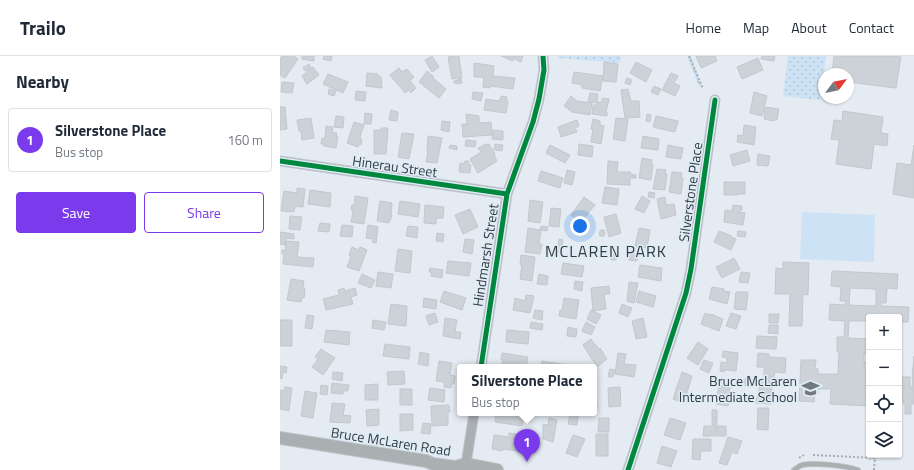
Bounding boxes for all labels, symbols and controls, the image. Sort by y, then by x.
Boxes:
text: Trailo [20,13,66,42]
text: Home [686,17,721,38]
text: Map [743,17,769,38]
text: About [791,17,827,38]
text: Contact [849,17,894,38]
north arrow [818,68,854,104]
text: Nearby [16,69,69,95]
text: Silverstone Place [55,119,166,142]
text: 1 [26,130,34,150]
text: 160 m [227,130,263,150]
street label: Silverstone Place [673,141,707,243]
text: Bus stop [55,142,103,162]
street label: Hinerau Street [351,150,439,182]
button: Save [16,192,136,233]
button: Share [144,192,264,233]
street label: Hindmarsh Street [466,202,504,308]
your location [570,216,590,236]
district label: MCLAREN PARK [545,239,667,263]
map controls [866,314,902,458]
button: + [866,314,902,350]
button: − [866,350,902,386]
popup [457,364,597,416]
text: Silverstone Place [471,369,583,392]
place label: Bruce McLaren Intermediate School [679,370,797,407]
school or university icon: Bruce McLaren Intermediate School [800,378,820,398]
button: locate [866,386,902,422]
text: Bus stop [471,392,520,412]
street label: Bruce McLaren Road [329,421,453,461]
button: layers [866,422,902,458]
pin: 1 [514,429,540,462]

